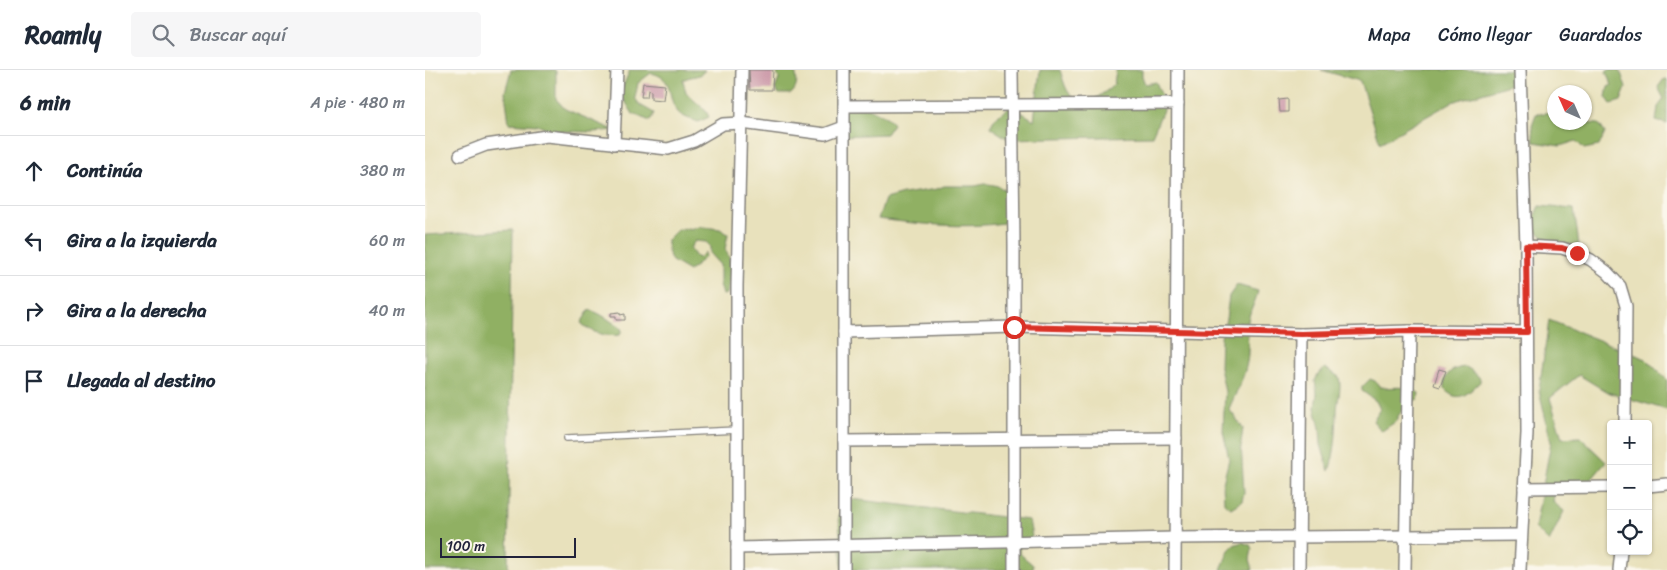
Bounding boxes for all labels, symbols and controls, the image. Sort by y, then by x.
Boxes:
search box [131,12,481,57]
text: Roamly [25,14,101,56]
text: Buscar aquí [189,18,286,51]
text: Mapa [1368,19,1410,51]
text: Cómo llegar [1438,19,1531,51]
text: Guardados [1559,19,1642,51]
icon: search [149,21,177,49]
text: 6 min [20,84,71,122]
north arrow [1547,85,1592,130]
text: A pie · 480 m [310,88,405,117]
text: Continúa [67,154,142,187]
text: 380 m [360,156,405,185]
icon: ahead [20,157,48,185]
text: Gira a la izquierda [67,224,217,257]
text: 60 m [369,226,405,255]
icon: left [20,227,48,255]
route end [1566,242,1589,265]
text: Gira a la derecha [67,294,206,327]
text: 40 m [368,296,405,325]
icon: right [20,297,48,325]
route start [1003,316,1026,339]
text: Llegada al destino [67,364,216,397]
icon: arrive [20,367,48,395]
map controls [1607,420,1652,555]
button: + [1607,420,1652,465]
button: − [1607,465,1652,510]
button: locate [1607,510,1652,555]
text: 100 m [447,534,485,559]
scale bar [440,535,576,558]

